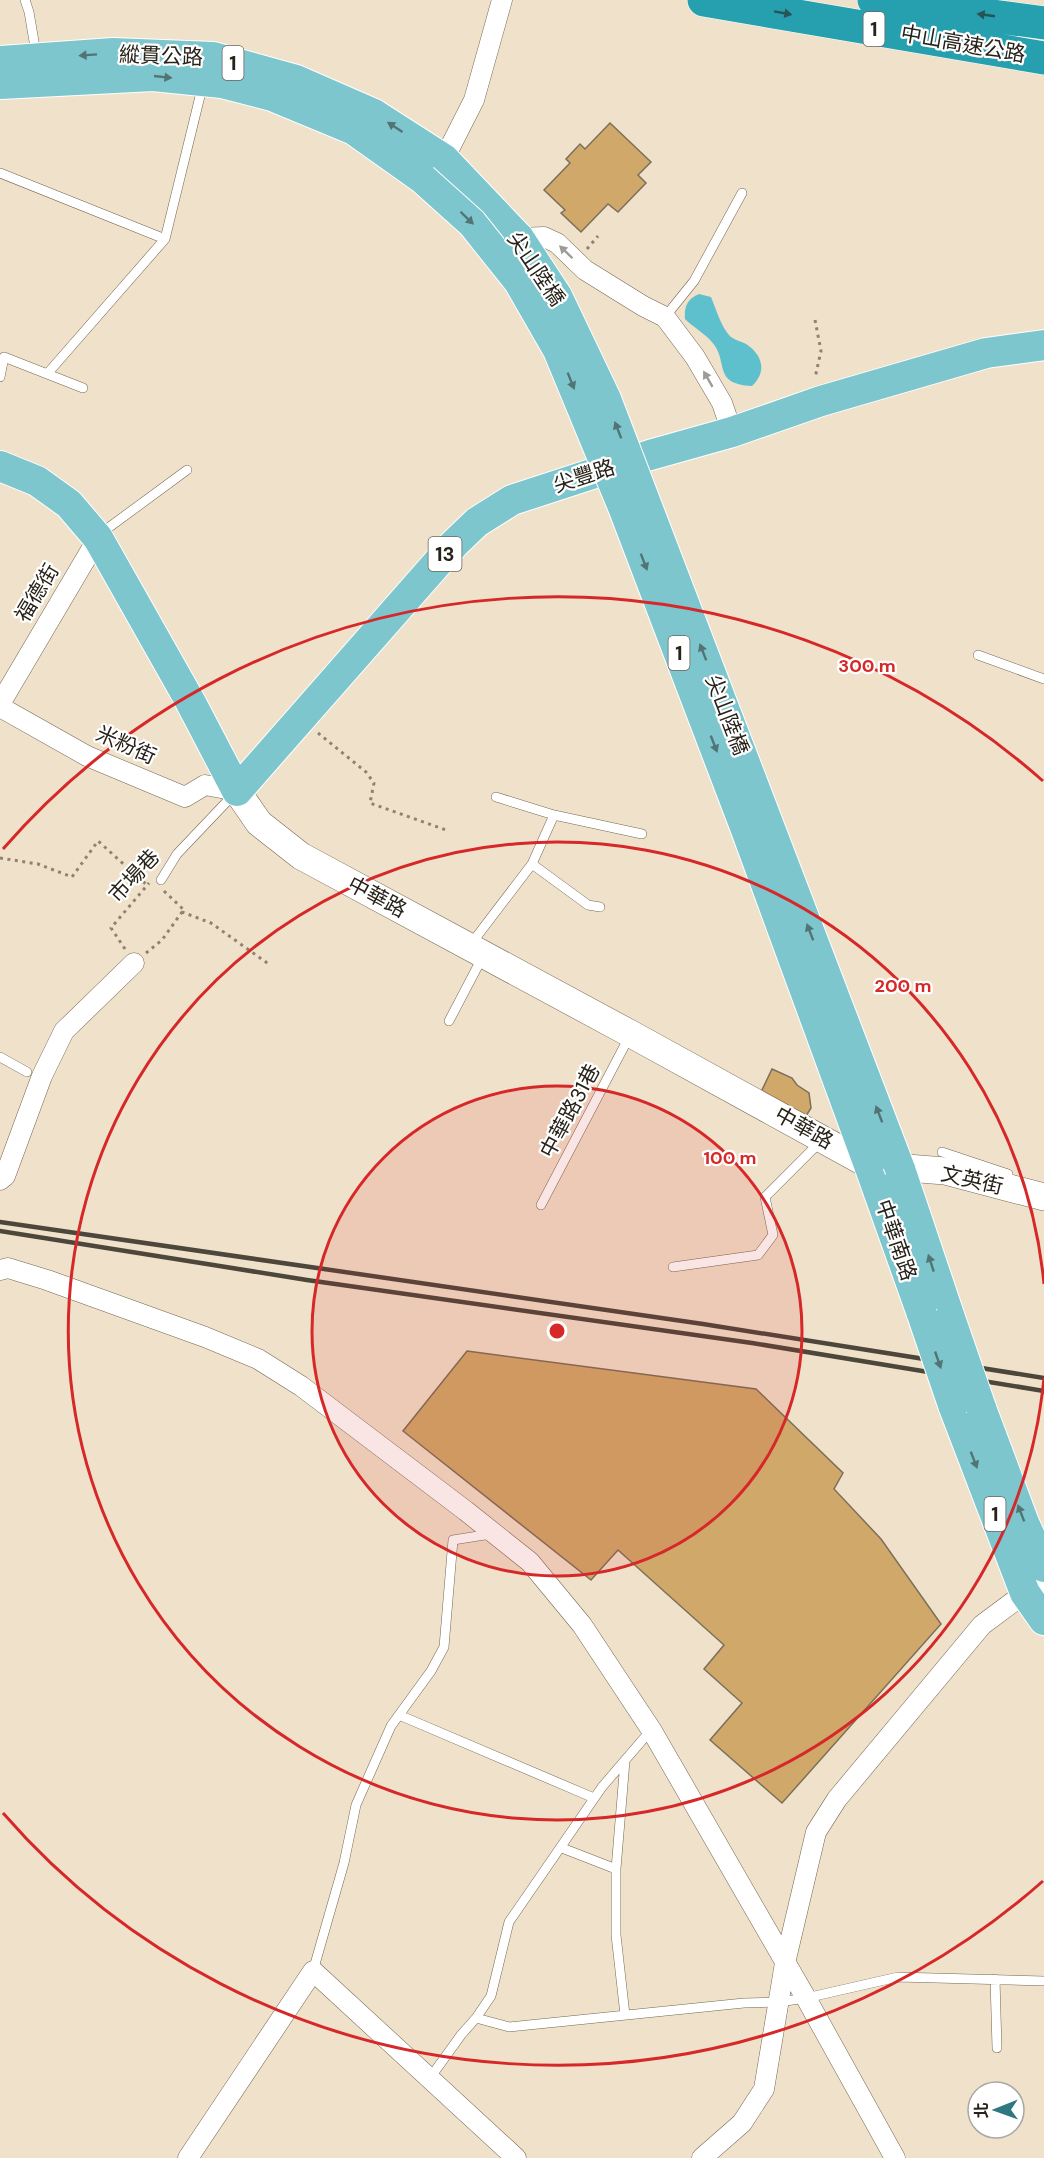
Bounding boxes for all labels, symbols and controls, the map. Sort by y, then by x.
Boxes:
one-way arrow [773,9,792,18]
one-way arrow [976,10,995,20]
road number: 1 [864,12,884,46]
street label: 中山高速公路 [899,19,1027,69]
street label: 縱貫公路 [119,41,203,71]
road number: 1 [222,46,244,80]
one-way arrow [78,50,97,60]
one-way arrow [154,72,173,82]
one-way arrow [387,121,403,133]
one-way arrow [459,211,474,225]
street label: 尖山陸橋 [501,226,571,312]
one-way arrow [559,245,573,259]
one-way arrow [702,371,713,387]
one-way arrow [567,372,576,390]
one-way arrow [613,421,623,439]
street label: 尖豐路 [550,453,618,499]
road number: 13 [428,537,462,571]
one-way arrow [640,553,649,571]
street label: 福德街 [9,559,65,627]
road number: 1 [668,636,690,670]
one-way arrow [697,643,707,661]
text: 300 m [838,654,896,678]
street label: 尖山陸橋 [699,671,755,759]
street label: 米粉街 [92,719,160,771]
one-way arrow [709,735,719,753]
street label: 市場巷 [102,843,166,909]
street label: 中華路 [343,870,411,924]
one-way arrow [804,923,814,941]
text: 200 m [875,974,931,998]
street label: 中華路31巷 [534,1059,606,1163]
street label: 中華路 [770,1100,838,1156]
one-way arrow [874,1105,884,1123]
text: 100 m [703,1146,757,1170]
street label: 文英街 [938,1159,1006,1201]
street label: 中華南路 [869,1196,923,1284]
one-way arrow [926,1254,935,1272]
centre of rings [547,1321,567,1341]
one-way arrow [933,1351,943,1369]
one-way arrow [970,1451,979,1469]
road number: 1 [984,1497,1006,1531]
one-way arrow [1016,1504,1026,1522]
north arrow [966,2080,1026,2140]
text: 北 [971,2102,992,2118]

